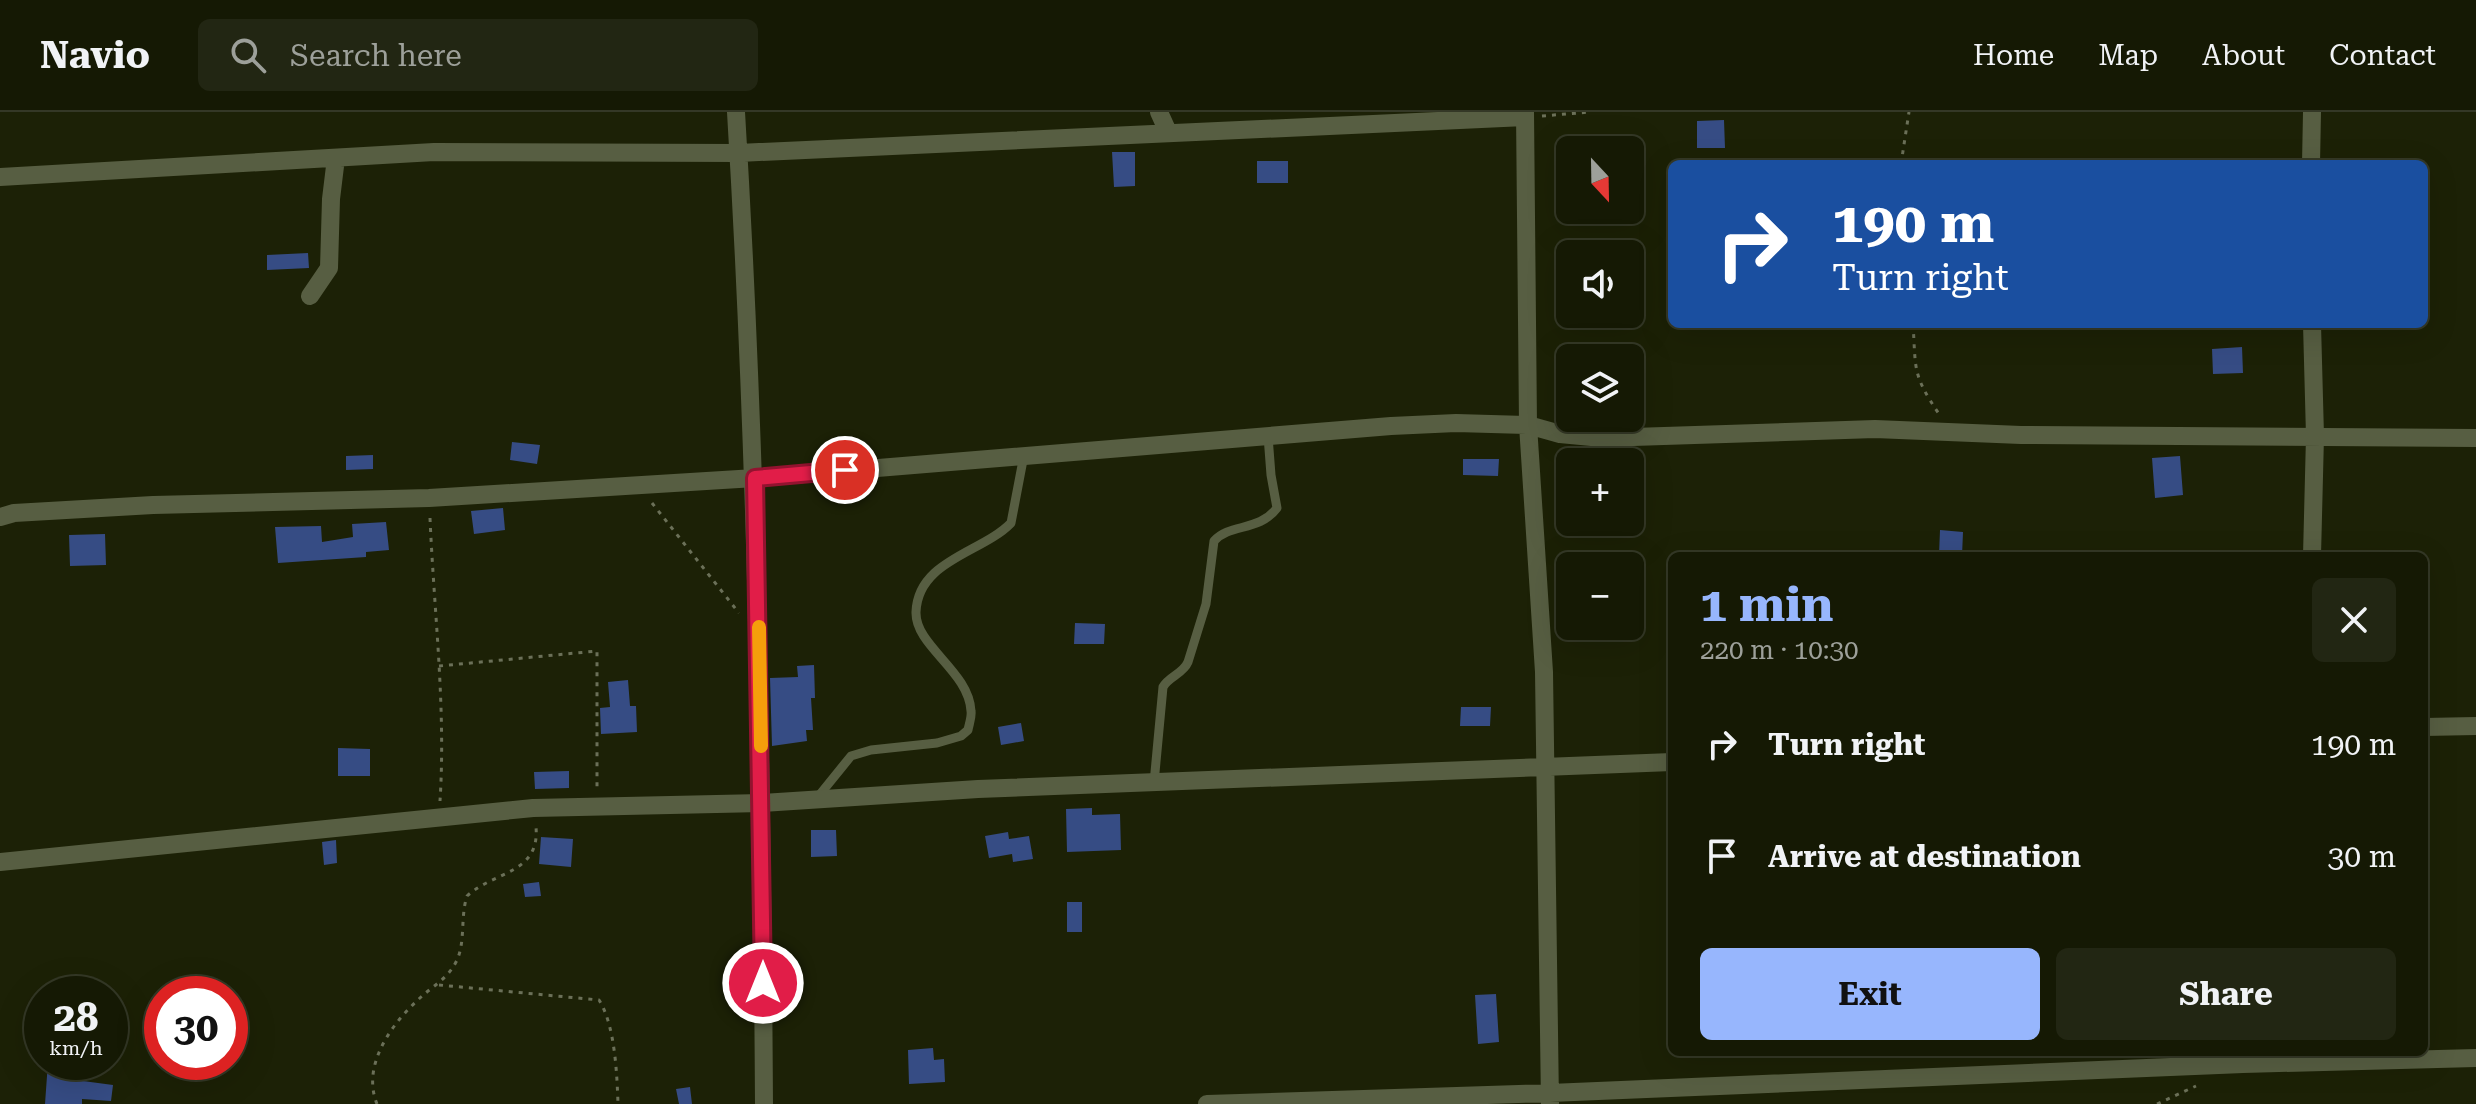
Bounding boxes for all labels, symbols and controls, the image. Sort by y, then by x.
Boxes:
search box [198,19,758,91]
text: Navio [40,33,150,77]
icon: search [226,33,270,77]
text: Search here [290,38,462,73]
text: Home [1973,39,2054,72]
text: Map [2098,39,2158,72]
text: About [2202,39,2285,72]
text: Contact [2329,39,2436,72]
north arrow [1556,136,1644,224]
map controls [1556,136,1644,640]
text: 190 m [1832,190,1994,256]
icon: right [1700,192,1804,296]
button: sound [1556,240,1644,328]
text: Turn right [1832,257,2009,299]
button: layers [1556,344,1644,432]
pin [811,436,879,504]
icon: arrive [823,448,867,492]
button: + [1556,448,1644,536]
button: − [1556,552,1644,640]
text: 1 min [1700,577,1833,633]
button: close [2312,578,2396,662]
text: 220 m · 10:30 [1700,635,1859,665]
icon: right [1700,722,1744,766]
text: Turn right [1768,727,1925,762]
text: 190 m [2311,727,2396,762]
icon: arrive [1700,834,1744,878]
text: Arrive at destination [1768,839,2081,874]
text: 30 m [2327,839,2396,874]
position arrow [721,941,805,1025]
button: Exit [1700,948,2040,1040]
button: Share [2056,948,2396,1040]
speed limit sign: 30 [144,976,248,1080]
text: 28 [54,994,98,1041]
text: km/h [49,1036,103,1060]

